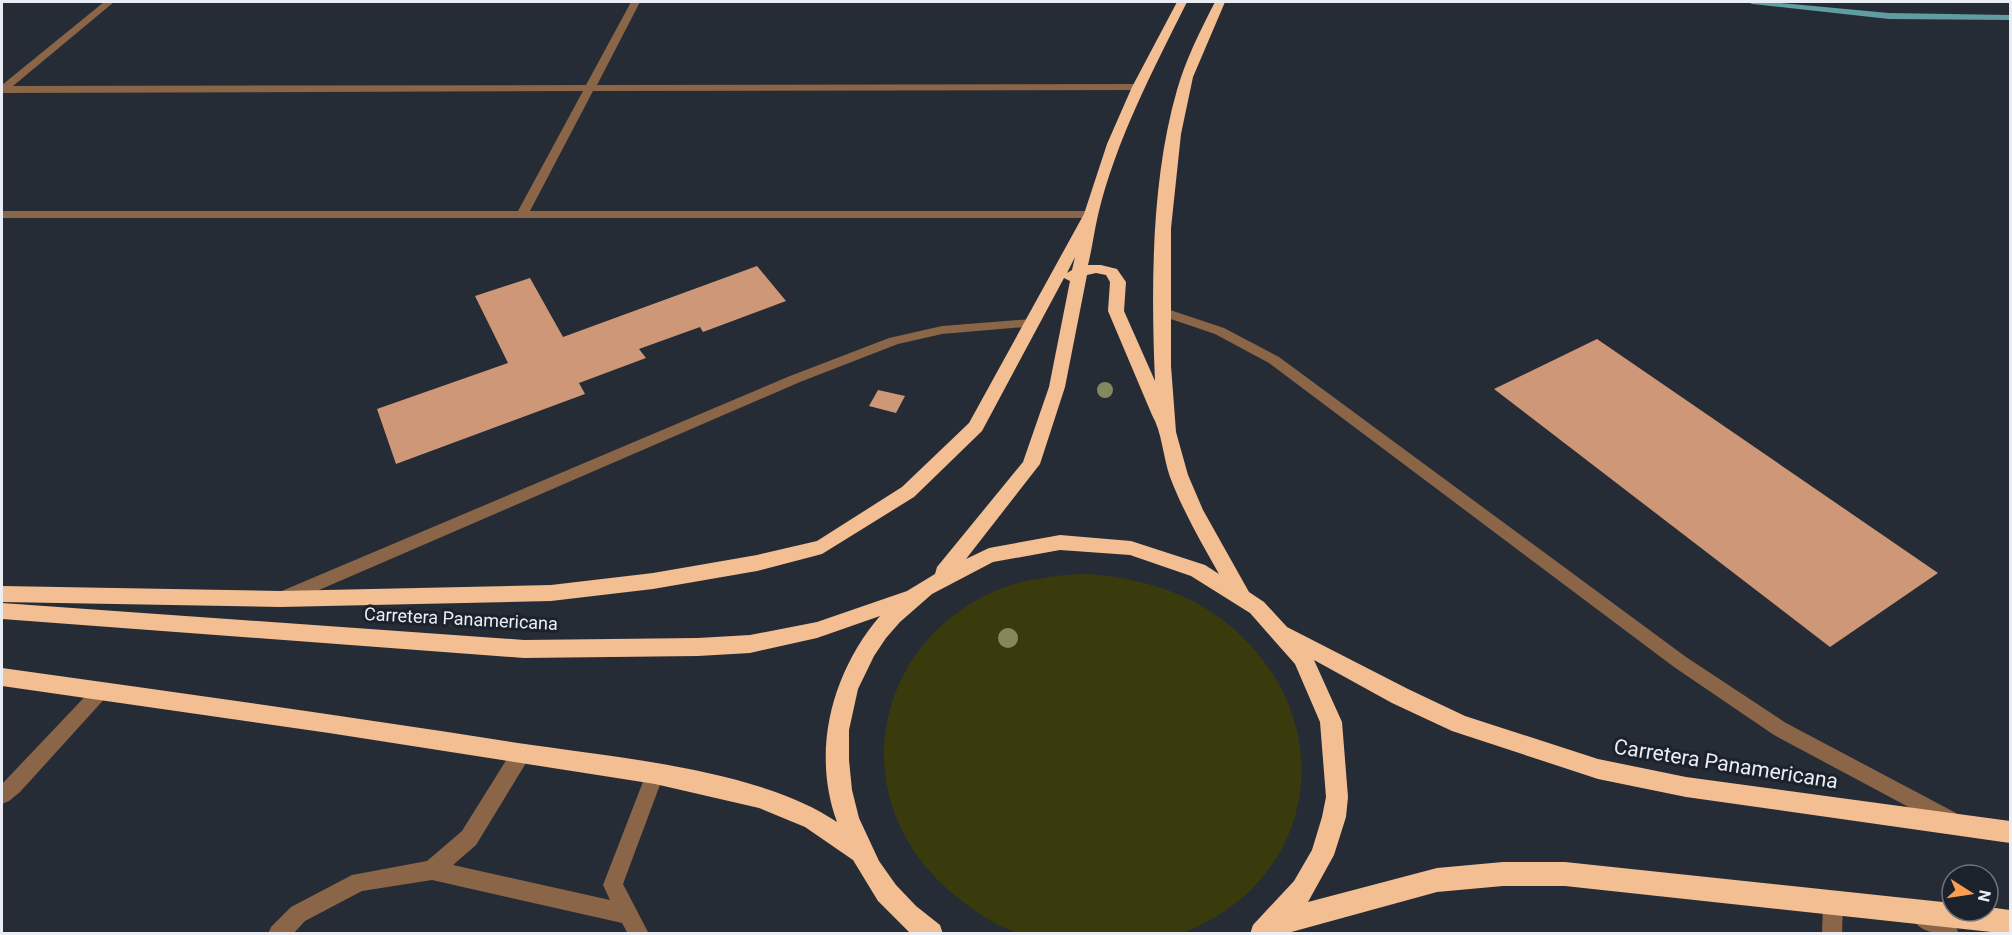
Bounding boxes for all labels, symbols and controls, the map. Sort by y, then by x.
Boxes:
street label: Carretera Panamericana [364,603,558,634]
street label: Carretera Panamericana [1612,734,1840,794]
north arrow [1940,863,2000,923]
text: N [1974,889,1995,904]

